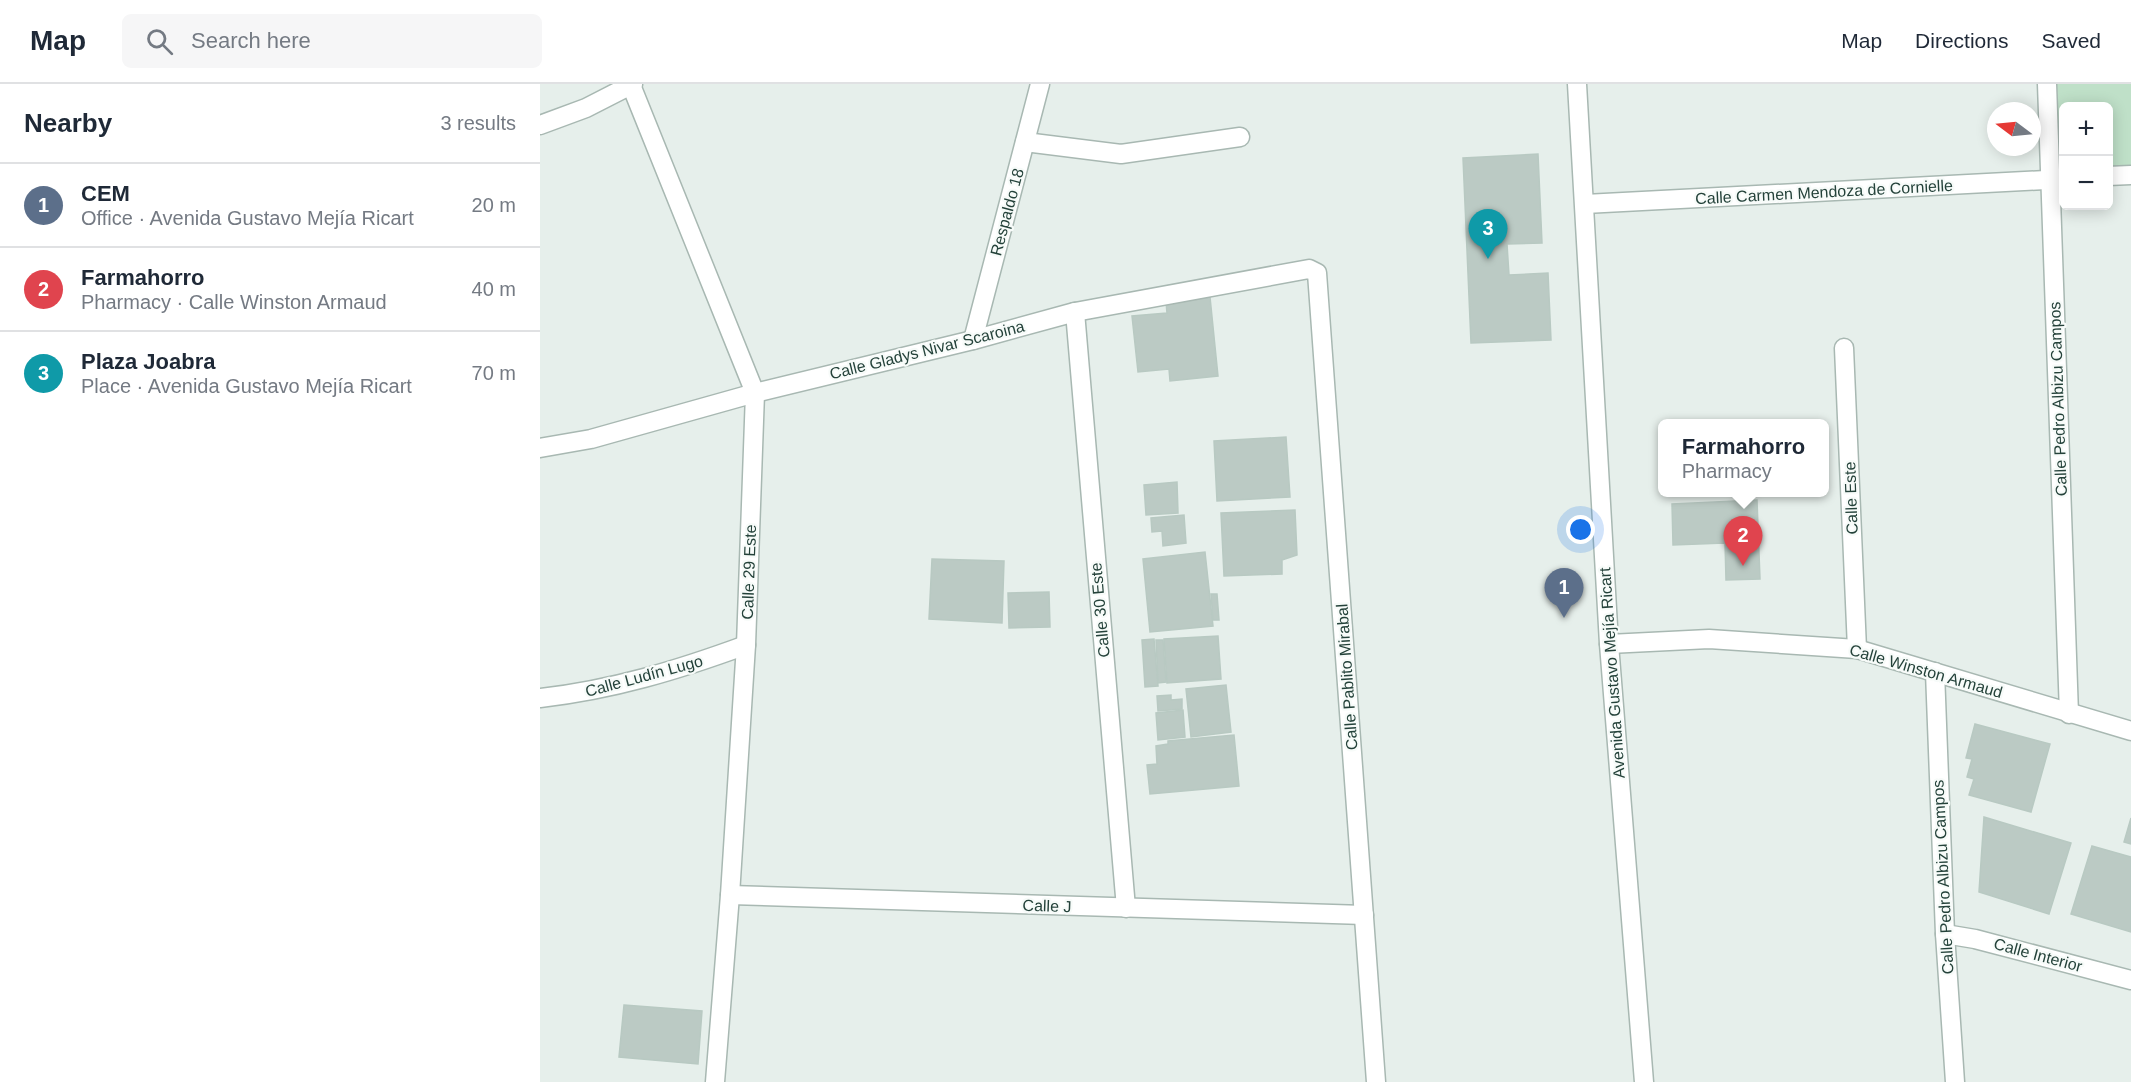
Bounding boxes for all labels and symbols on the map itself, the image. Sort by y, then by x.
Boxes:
north arrow [1987,102,2041,156]
street label: Respaldo 18 [987,166,1027,258]
street label: Calle Carmen Mendoza de Cornielle [1695,177,1953,207]
pin: 3 [1468,210,1508,259]
street label: Calle Pedro Albizu Campos [2046,301,2070,497]
street label: Calle Gladys Nivar Scaroina [828,318,1026,382]
street label: Calle Este [1841,461,1861,535]
your location [1566,515,1595,544]
pin: 2 [1724,516,1762,566]
street label: Calle 29 Este [739,524,759,620]
street label: Calle 30 Este [1087,562,1113,658]
street label: Avenida Gustavo Mejía Ricart [1596,566,1628,779]
pin: 1 [1544,568,1584,618]
street label: Calle Pablito Mirabal [1333,603,1361,751]
street label: Calle Winston Armaud [1848,641,2004,701]
street label: Calle Ludín Lugo [583,652,705,700]
street label: Calle Pedro Albizu Campos [1929,779,1957,975]
street label: Calle J [1022,897,1072,915]
street label: Calle Interior [1992,935,2085,975]

